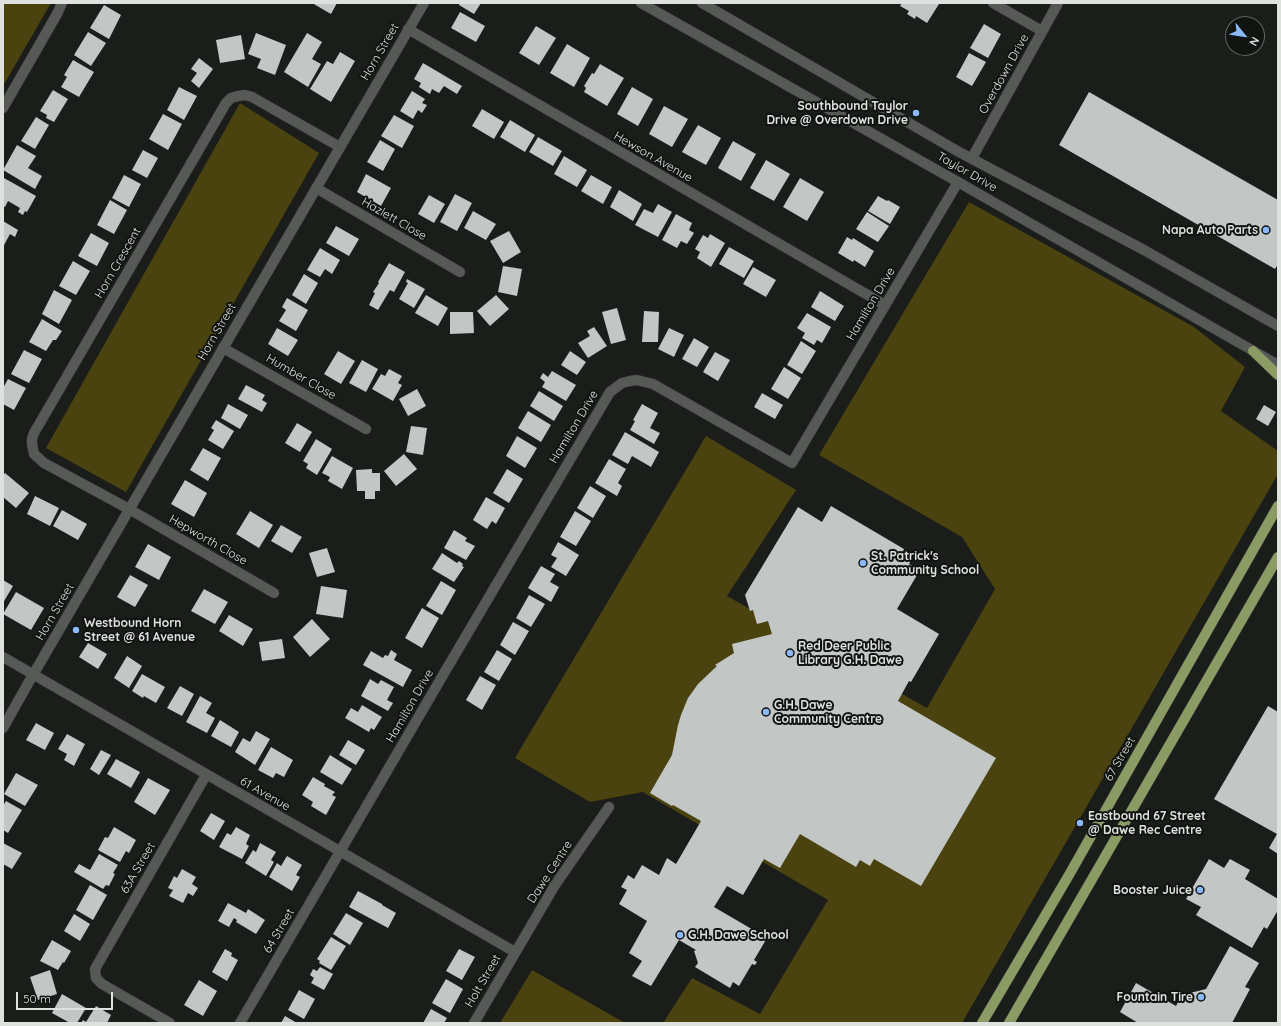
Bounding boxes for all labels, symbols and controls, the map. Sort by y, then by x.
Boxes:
north arrow [1225,16,1265,56]
street label: Horn Street [358,21,402,83]
street label: Overdown Drive [976,31,1032,117]
text: N [1246,34,1263,49]
place label: Southbound Taylor Drive @ Overdown Drive [766,99,908,127]
marker: Southbound Taylor Drive @ Overdown Drive [911,108,921,118]
street label: Hewson Avenue [611,129,695,185]
street label: Taylor Drive [934,149,1000,195]
street label: Hazlett Close [359,195,429,243]
place label: Napa Auto Parts [1162,223,1258,237]
street label: Horn Crescent [92,225,144,301]
marker: Napa Auto Parts [1261,225,1271,235]
street label: Hamilton Drive [844,265,898,343]
street label: Horn Street [195,301,239,363]
street label: Humber Close [263,351,339,403]
street label: Hamilton Drive [547,388,601,466]
street label: Hepworth Close [166,512,250,568]
place label: St. Patrick's Community School [871,549,979,577]
marker: St. Patrick's Community School [858,558,868,568]
street label: Horn Street [33,581,77,643]
place label: Westbound Horn Street @ 61 Avenue [84,616,195,644]
marker: Westbound Horn Street @ 61 Avenue [71,625,81,635]
place label: Red Deer Public Library G.H. Dawe [798,639,902,667]
marker: Red Deer Public Library G.H. Dawe [785,648,795,658]
street label: Hamilton Drive [383,667,437,745]
place label: G.H. Dawe Community Centre [774,698,882,726]
marker: G.H. Dawe Community Centre [761,707,771,717]
street label: 67 Street [1102,734,1138,784]
street label: 61 Avenue [238,774,292,814]
place label: Eastbound 67 Street @ Dawe Rec Centre [1088,809,1206,837]
marker: Eastbound 67 Street @ Dawe Rec Centre [1075,818,1085,828]
street label: Dawe Centre [524,838,576,906]
street label: 63A Street [118,840,158,896]
place label: Booster Juice [1113,883,1192,897]
marker: Booster Juice [1195,885,1205,895]
street label: 64 Street [261,906,297,956]
place label: G.H. Dawe School [688,928,789,942]
marker: G.H. Dawe School [675,930,685,940]
street label: Holt Street [462,952,504,1010]
scale bar [18,984,115,1010]
place label: Fountain Tire [1117,990,1193,1004]
text: 50 m [23,991,51,1006]
marker: Fountain Tire [1196,992,1206,1002]

